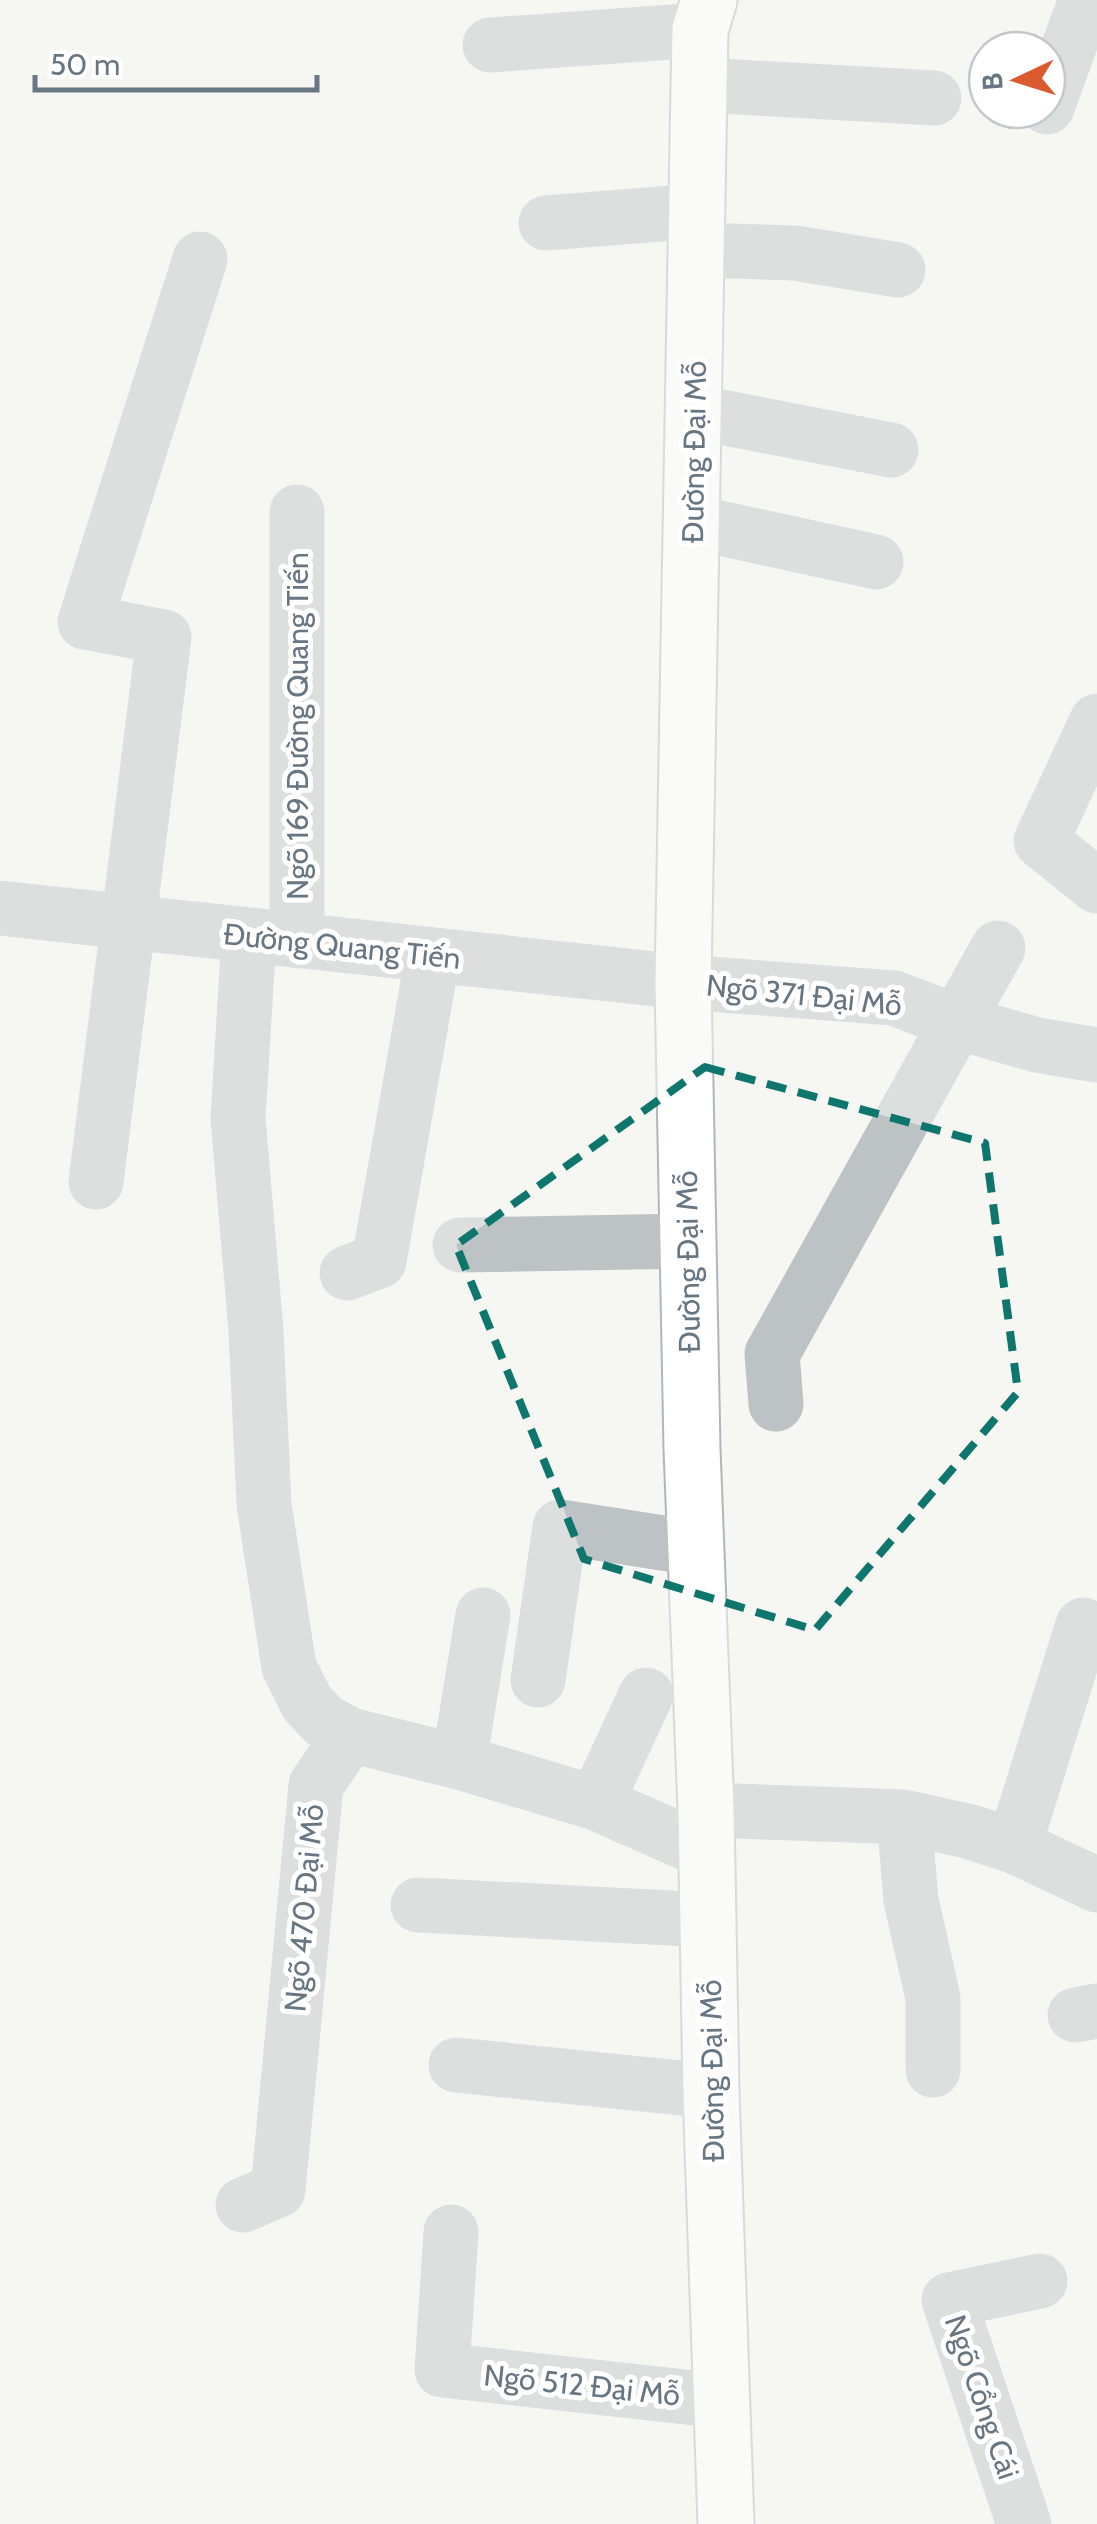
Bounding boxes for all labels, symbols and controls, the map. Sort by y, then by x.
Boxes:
scale bar [35,30,318,92]
north arrow [967,30,1067,130]
text: 50 m [50,46,120,83]
text: B [974,72,1010,92]
street label: Đường Đại Mỗ [674,360,714,544]
street label: Ngõ 169 Đường Quang Tiến [279,552,316,900]
street label: Đường Quang Tiến [222,915,462,977]
street label: Ngõ 371 Đại Mỗ [704,966,904,1024]
street label: Đường Đại Mỗ [668,1170,708,1354]
street label: Ngõ 470 Đại Mỗ [276,1802,332,2014]
street label: Đường Đại Mỗ [692,1979,732,2163]
street label: Ngõ Cổng Cái [937,2310,1027,2484]
street label: Ngõ 512 Đại Mỗ [482,2356,682,2414]

